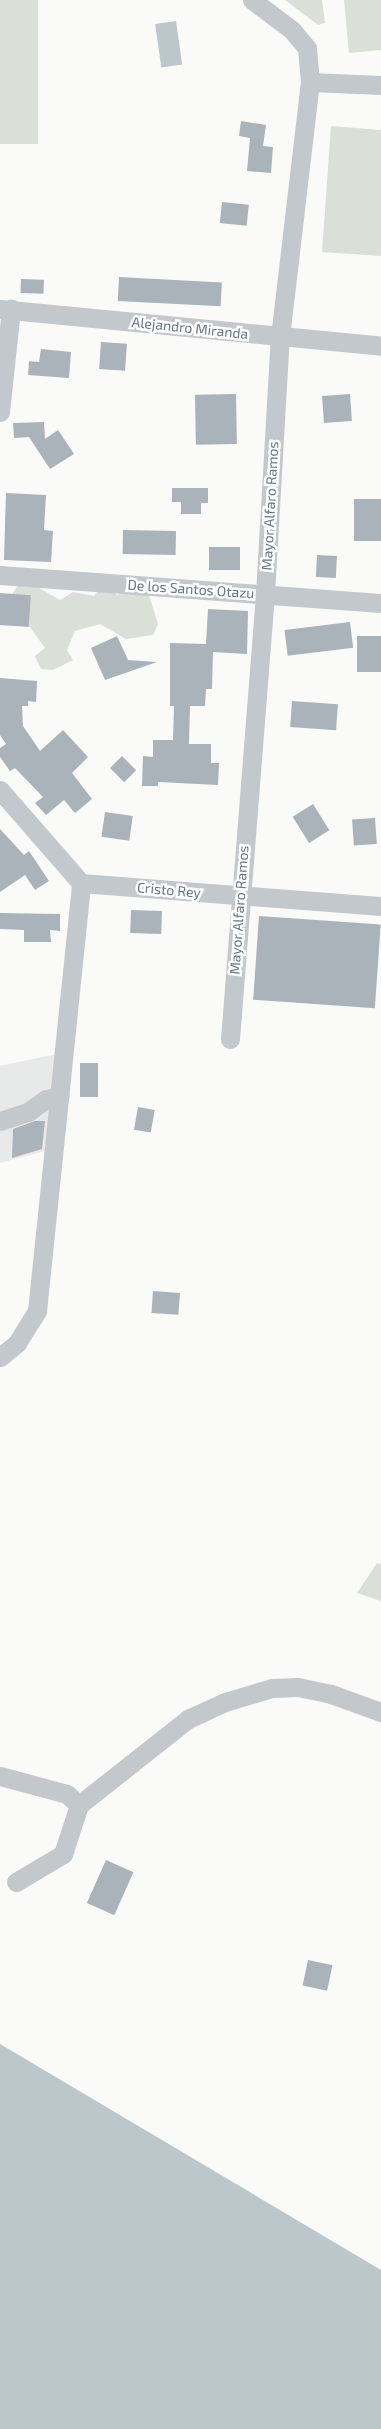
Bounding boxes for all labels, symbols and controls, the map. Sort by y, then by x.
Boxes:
street label: Alejandro Miranda [131,314,249,342]
street label: Mayor Alfaro Ramos [258,441,282,571]
street label: De los Santos Otazu [127,576,255,602]
street label: Mayor Alfaro Ramos [226,845,252,975]
street label: Cristo Rey [136,879,202,901]

